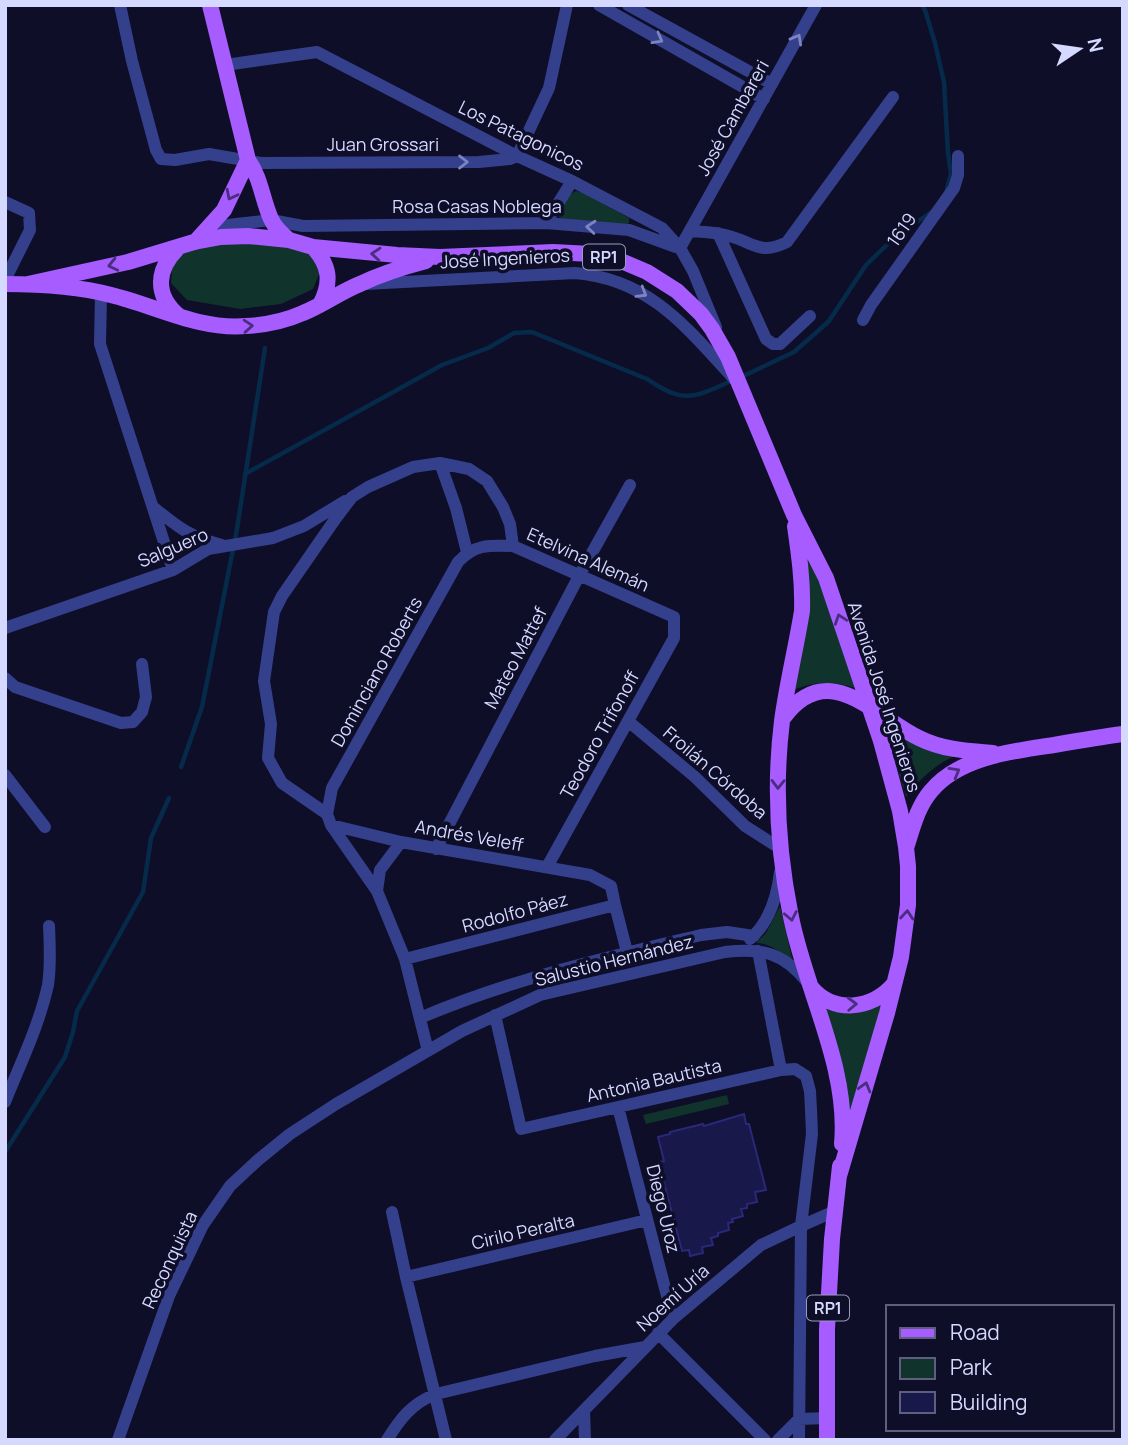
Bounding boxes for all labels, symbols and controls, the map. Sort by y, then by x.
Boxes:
north arrow [1044,14,1114,84]
one-way arrow [651,31,664,44]
one-way arrow [789,34,802,47]
text: N [1081,36,1110,55]
street label: José Cambareri [690,55,774,180]
street label: Los Patagonicos [455,94,588,176]
street label: Juan Grossari [327,132,439,156]
one-way arrow [458,154,469,170]
one-way arrow [226,188,240,200]
street label: Rosa Casas Noblega [392,194,562,218]
street label: 1619 [881,208,921,251]
one-way arrow [585,220,596,235]
street label: José Ingenieros [439,243,570,273]
road number: RP1 [583,244,625,270]
one-way arrow [370,247,381,262]
one-way arrow [107,257,119,271]
one-way arrow [635,285,647,298]
one-way arrow [243,318,254,333]
street label: Etelvina Alemán [524,521,653,597]
street label: Salguero [134,522,211,573]
street label: Dominciano Roberts [325,592,427,751]
street label: Avenida José Ingenieros [843,598,927,795]
street label: Mateo Mattef [478,602,552,713]
one-way arrow [834,613,848,626]
street label: Teodoro Trifonoff [554,666,644,803]
street label: Froilán Córdoba [659,720,773,824]
one-way arrow [948,767,961,780]
one-way arrow [771,779,786,790]
street label: Andrés Veleff [413,814,525,856]
street label: Rodolfo Páez [459,886,570,938]
one-way arrow [899,909,914,920]
one-way arrow [782,910,797,922]
street label: Salustio Hernández [532,929,695,991]
one-way arrow [847,997,858,1012]
street label: Antonia Bautista [584,1053,724,1107]
one-way arrow [857,1081,872,1093]
street label: Diego Uroz [641,1162,687,1256]
street label: Reconquista [136,1207,202,1312]
street label: Cirilo Peralta [469,1208,577,1255]
street label: Noemí Uría [631,1258,714,1336]
road number: RP1 [807,1296,849,1320]
legend [886,1305,1114,1431]
text: Road [950,1318,1000,1346]
text: Park [950,1353,992,1381]
text: Building [950,1388,1027,1416]

